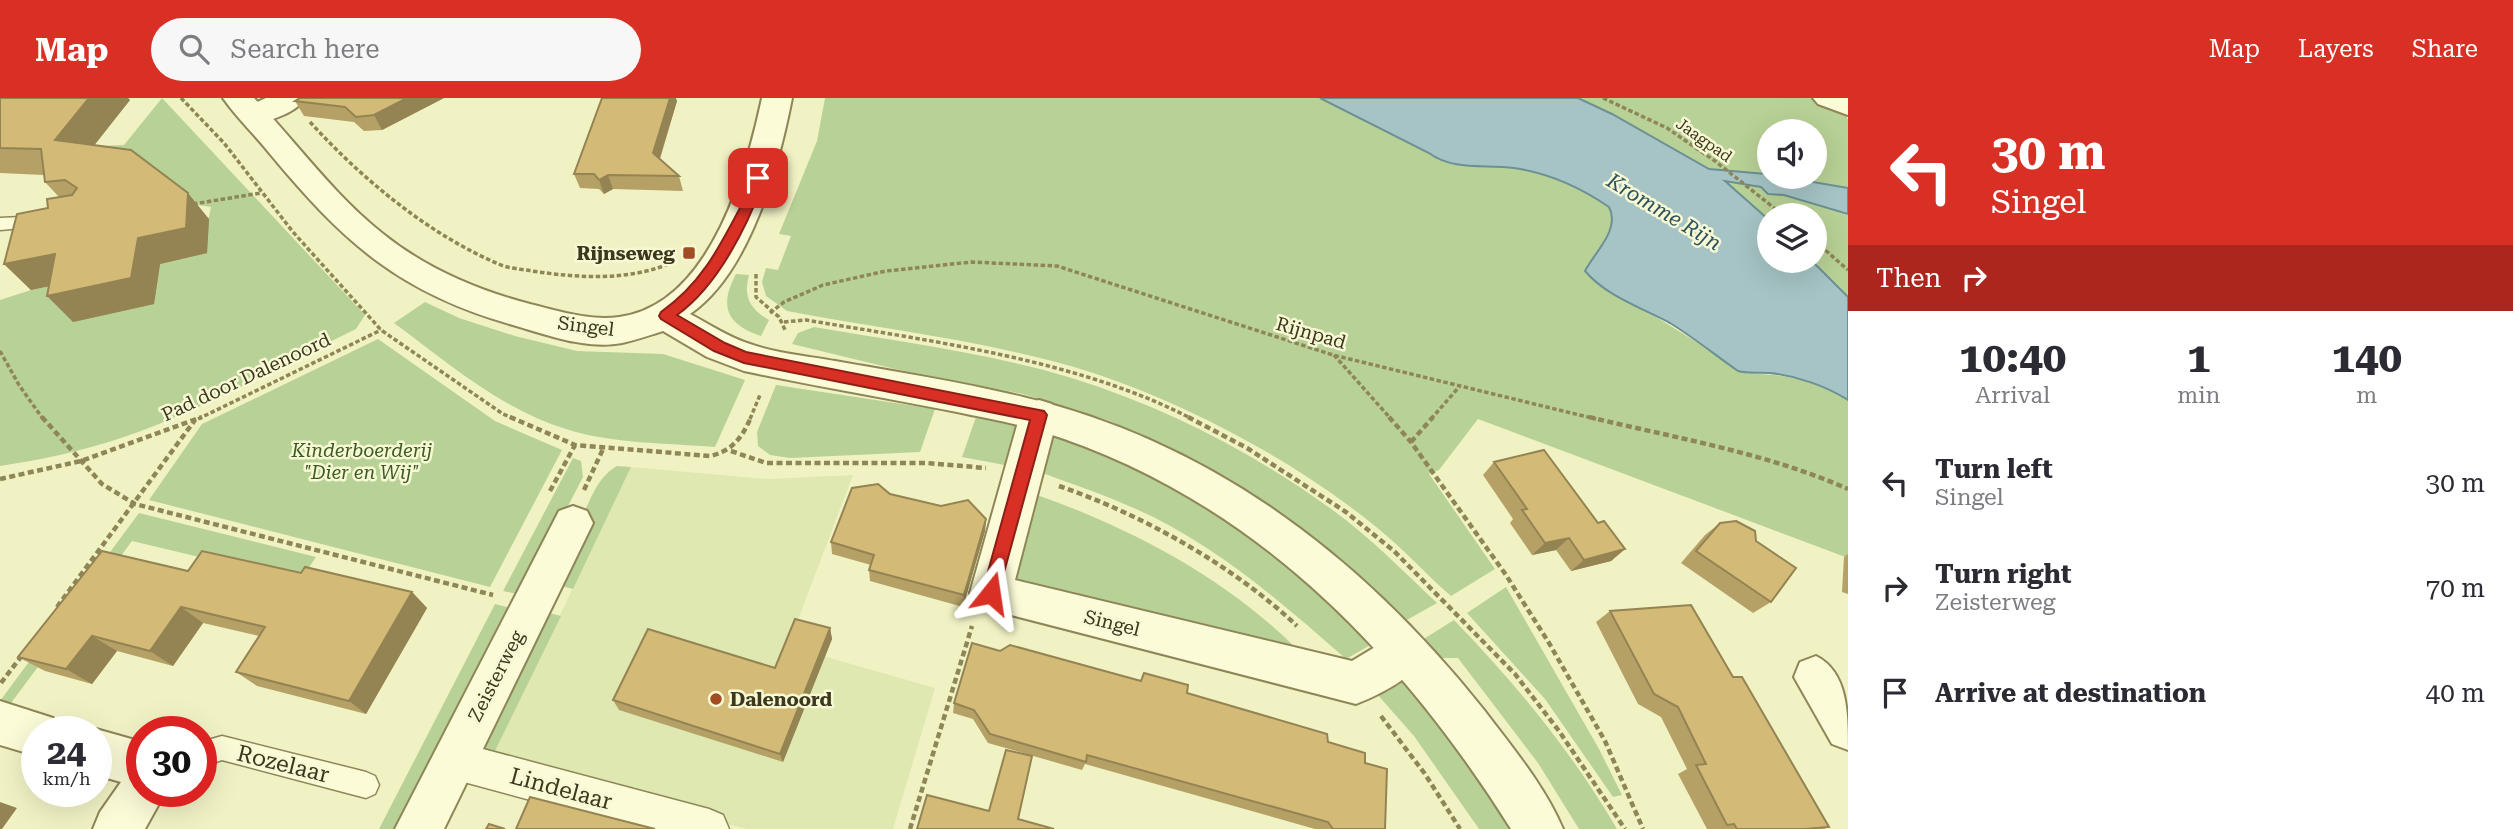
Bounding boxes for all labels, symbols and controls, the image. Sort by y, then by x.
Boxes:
search box [151,18,641,81]
text: Map [35,30,109,69]
icon: search [175,30,213,68]
text: Search here [231,34,380,64]
text: Map [2209,35,2260,63]
text: Layers [2298,35,2374,63]
text: Share [2412,35,2478,63]
street label: Jaagpad [1672,114,1736,166]
map controls [1757,119,1827,273]
button: sound [1757,119,1827,189]
text: 30 m [1991,124,2106,181]
icon: left [1876,126,1967,217]
pin [728,148,788,208]
icon: arrive [739,159,777,197]
water label: Kromme Rijn [1602,168,1725,255]
text: Singel [1991,183,2086,221]
button: layers [1757,203,1827,273]
place label: Rijnseweg [577,242,675,265]
marker: Rijnseweg [681,245,697,261]
icon: right [1955,259,1993,297]
text: Then [1876,263,1941,293]
street label: Singel [557,311,616,341]
street label: Rijnpad [1273,312,1349,354]
street label: Pad door Dalenoord [158,328,334,426]
text: 10:40 [1959,333,2066,382]
text: 1 [2187,333,2211,382]
text: 140 [2331,333,2402,382]
text: Arrival [1975,382,2050,409]
text: min [2177,382,2220,409]
text: m [2356,382,2377,409]
park label: Kinderboerderij "Dier en Wij" [291,439,433,484]
text: Turn left [1935,454,2053,484]
icon: left [1876,464,1914,502]
text: 30 m [2426,468,2485,498]
text: Singel [1935,484,2004,511]
position arrow [954,556,1028,630]
text: Turn right [1935,559,2071,589]
icon: right [1876,569,1914,607]
text: 70 m [2426,573,2485,603]
text: Zeisterweg [1935,589,2056,616]
street label: Singel [1082,605,1142,641]
street label: Zeisterweg [463,626,529,726]
icon: arrive [1876,674,1914,712]
text: Arrive at destination [1935,678,2206,708]
text: 40 m [2426,678,2485,708]
place label: Dalenoord [730,688,832,711]
marker: Dalenoord [708,691,724,707]
speed limit sign: 30 [126,716,217,807]
text: 24 [47,732,86,773]
street label: Rozelaar [234,740,332,788]
street label: Lindelaar [507,762,615,816]
text: km/h [42,768,91,789]

